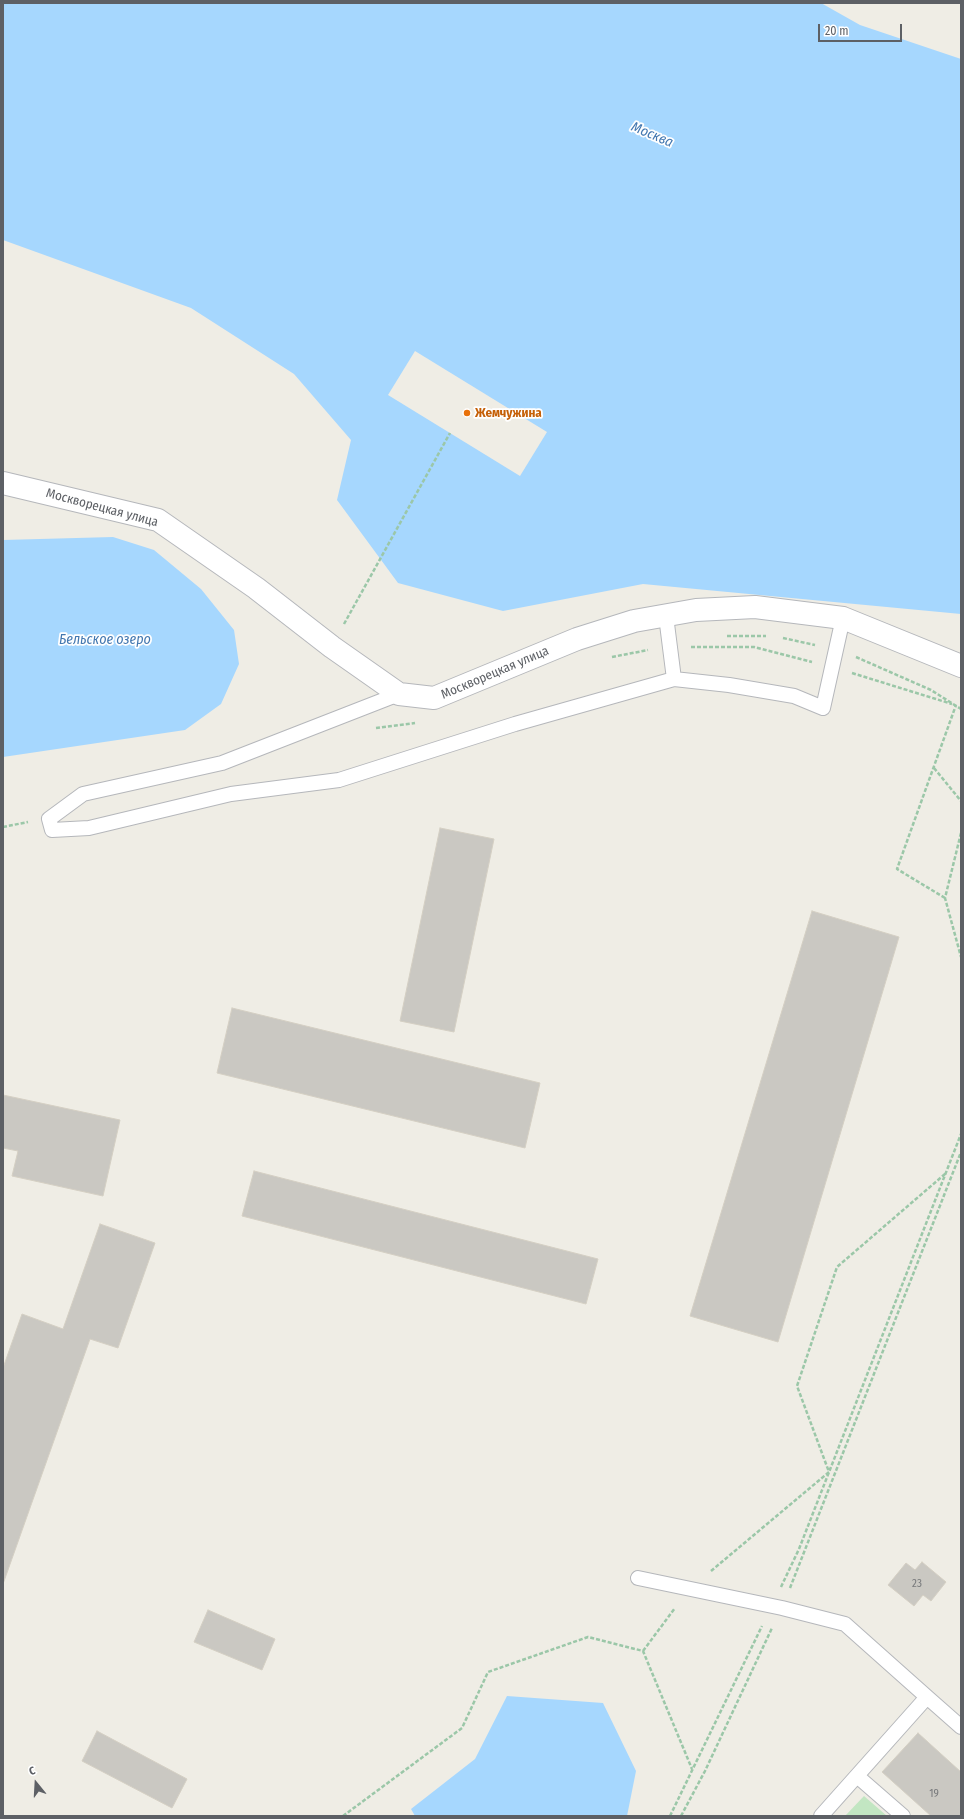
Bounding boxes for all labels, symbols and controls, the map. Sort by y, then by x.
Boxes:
scale bar [820,16,904,42]
text: 20 m [825,24,849,38]
water label: Москва [629,119,675,151]
place label: Жемчужина [475,405,542,421]
marker: Жемчужина [462,408,472,418]
street label: Москворецкая улица [44,486,160,530]
water label: Бельское озеро [59,632,151,648]
street label: Москворецкая улица [439,643,551,703]
house number: 23 [912,1577,922,1591]
north arrow [16,1763,56,1803]
text: С [27,1764,37,1778]
house number: 19 [929,1787,939,1801]

